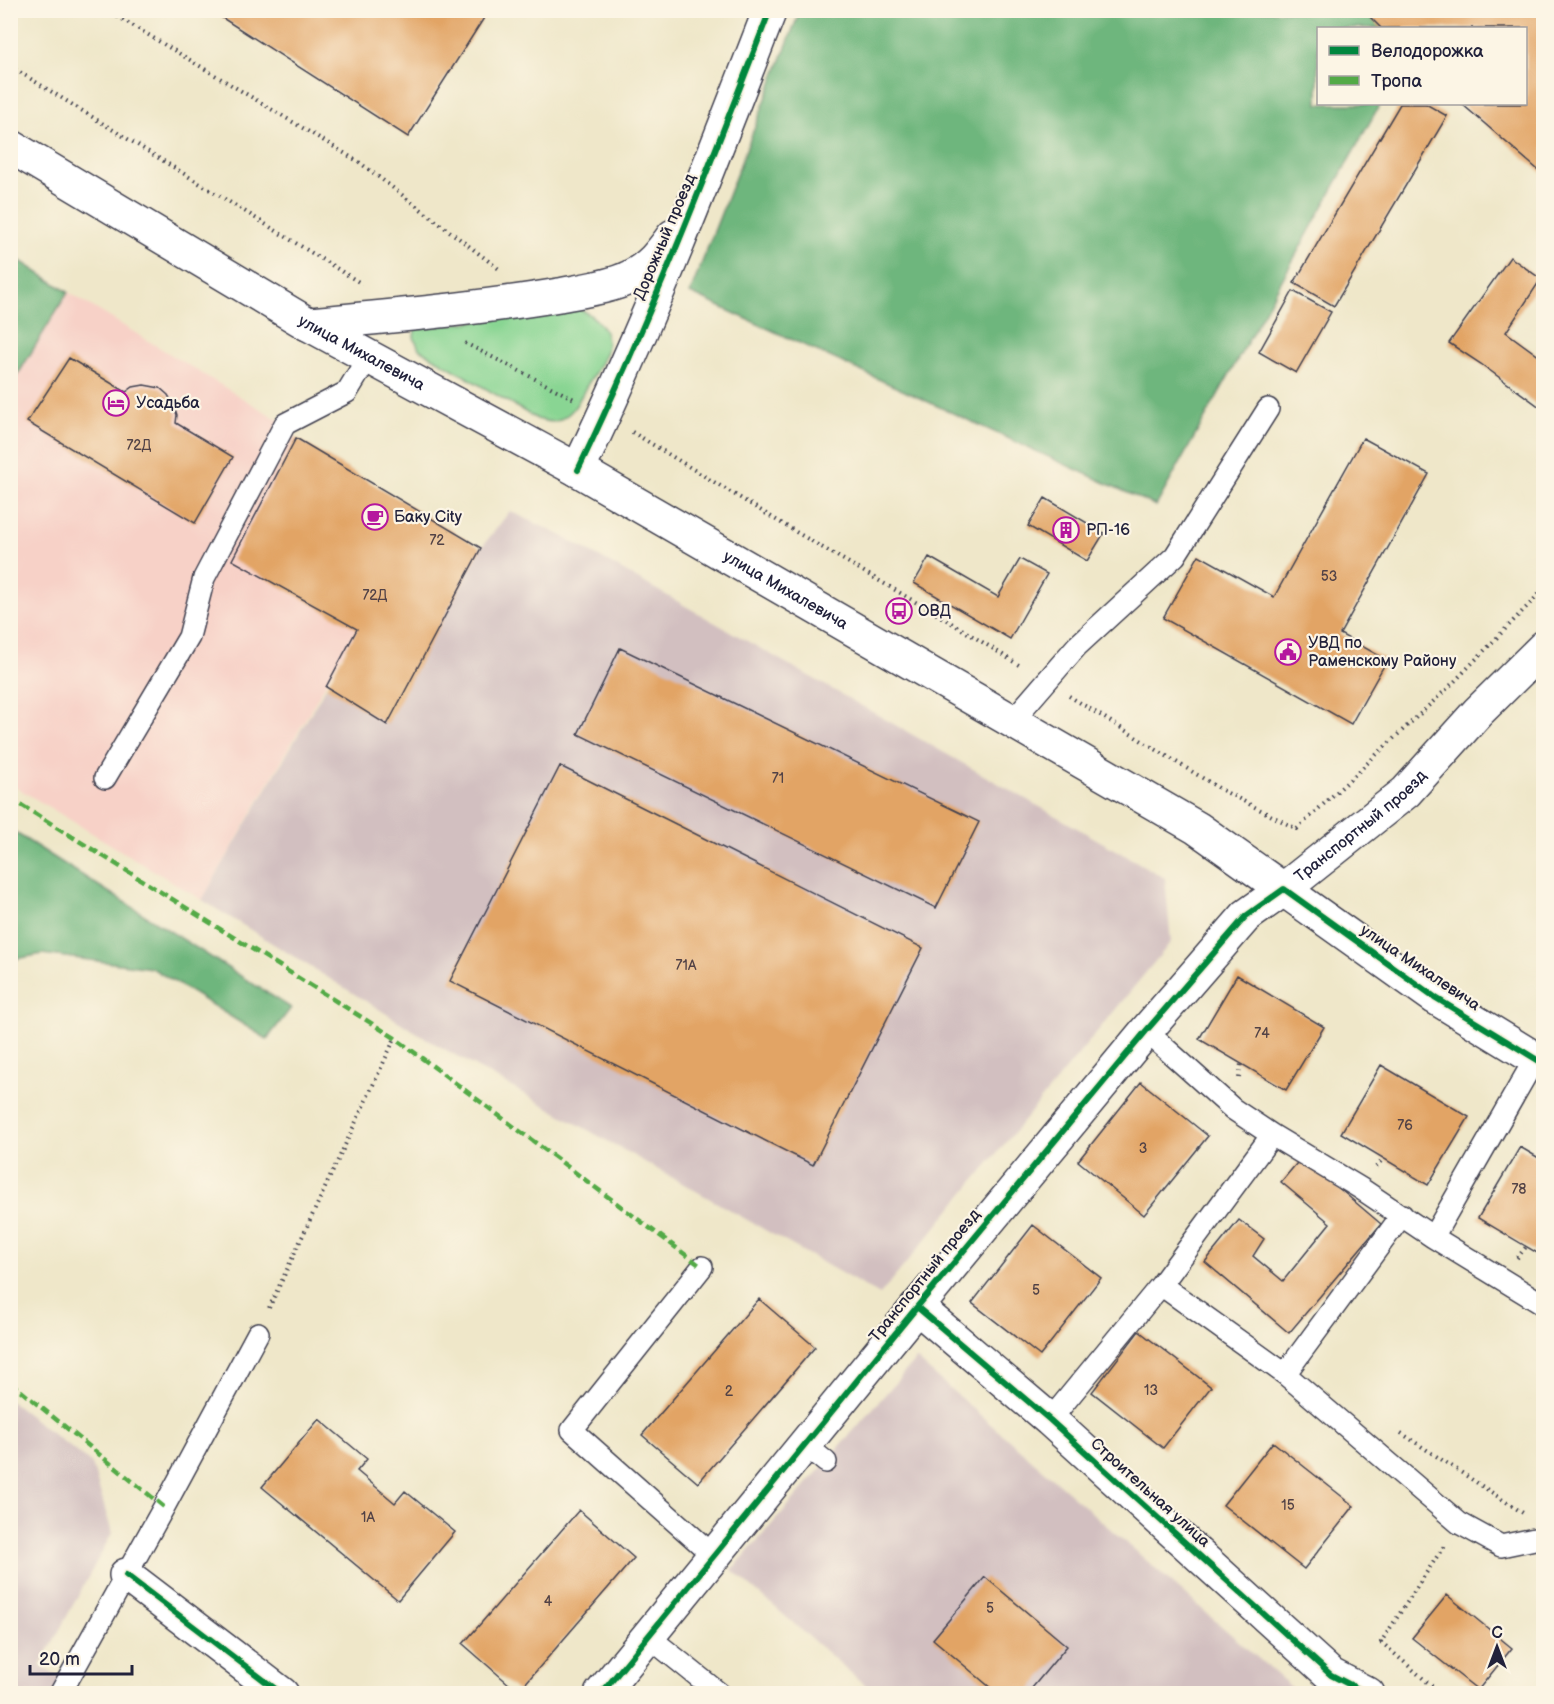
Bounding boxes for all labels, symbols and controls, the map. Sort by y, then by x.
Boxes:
legend [1317,27,1527,105]
text: Велодорожка [1371,41,1484,62]
text: Тропа [1371,71,1422,92]
street label: Дорожный проезд [630,171,700,303]
street label: улица Михалевича [295,311,428,395]
hotel icon: Усадьба [101,388,131,418]
place label: Усадьба [136,394,200,413]
house number: 72Д [126,437,152,454]
cafe icon: Баку City [360,502,390,532]
place label: Баку City [394,508,463,527]
building icon: РП-16 [1051,515,1081,545]
place label: РП-16 [1086,521,1130,540]
house number: 72 [429,532,445,549]
street label: улица Михалевича [720,547,852,634]
house number: 53 [1321,568,1337,585]
house number: 72Д [362,587,388,604]
bus stop icon: ОВД [884,596,914,626]
place label: ОВД [918,602,951,621]
place label: УВД по Раменскому Району [1308,634,1457,671]
public building icon: УВД по Раменскому Району [1273,637,1303,667]
street label: Транспортный проезд [1291,766,1431,886]
house number: 71 [772,770,784,787]
street label: улица Михалевича [1356,921,1484,1015]
house number: 71А [676,957,697,974]
house number: 74 [1254,1025,1270,1042]
house number: 76 [1397,1117,1413,1134]
house number: 3 [1139,1140,1147,1157]
house number: 78 [1511,1181,1527,1198]
street label: Транспортный проезд [866,1206,985,1346]
house number: 5 [1032,1282,1040,1299]
house number: 13 [1144,1382,1158,1399]
house number: 2 [725,1383,734,1400]
street label: Строительная улица [1086,1434,1214,1552]
house number: 15 [1281,1497,1295,1514]
house number: 1А [361,1509,375,1526]
house number: 4 [544,1593,553,1610]
house number: 5 [986,1600,994,1617]
north arrow [1467,1617,1527,1677]
text: С [1491,1624,1503,1643]
scale bar [30,1638,132,1676]
text: 20 m [39,1649,80,1670]

